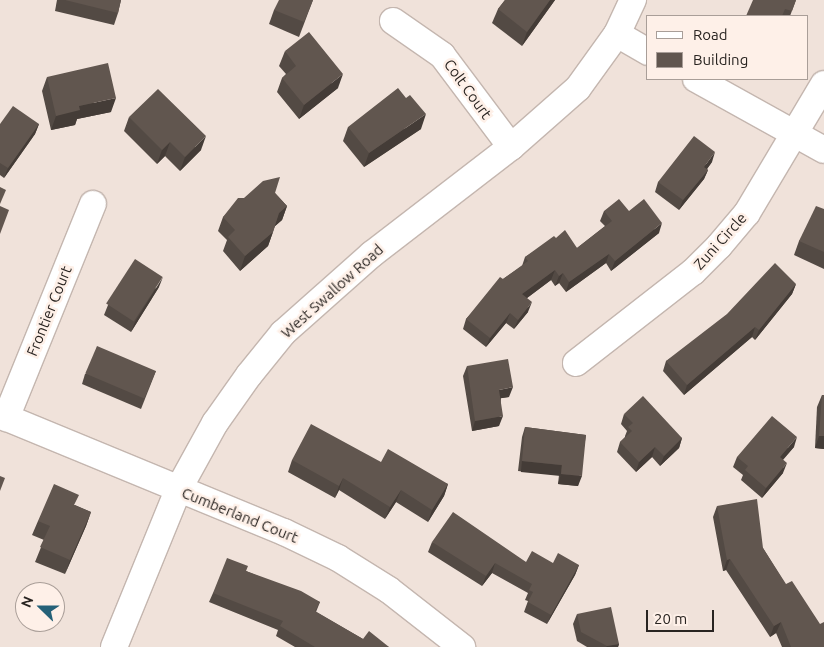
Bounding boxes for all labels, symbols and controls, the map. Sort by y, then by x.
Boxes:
legend [646,15,809,80]
text: Road [693,26,728,43]
text: Building [693,51,748,68]
street label: Colt Court [440,56,496,122]
street label: Zuni Circle [690,209,750,273]
street label: West Swallow Road [277,240,387,342]
street label: Frontier Court [23,263,75,359]
street label: Cumberland Court [179,483,301,547]
north arrow [15,582,65,632]
text: N [18,594,36,610]
scale bar [649,600,716,632]
text: 20 m [654,610,687,627]

